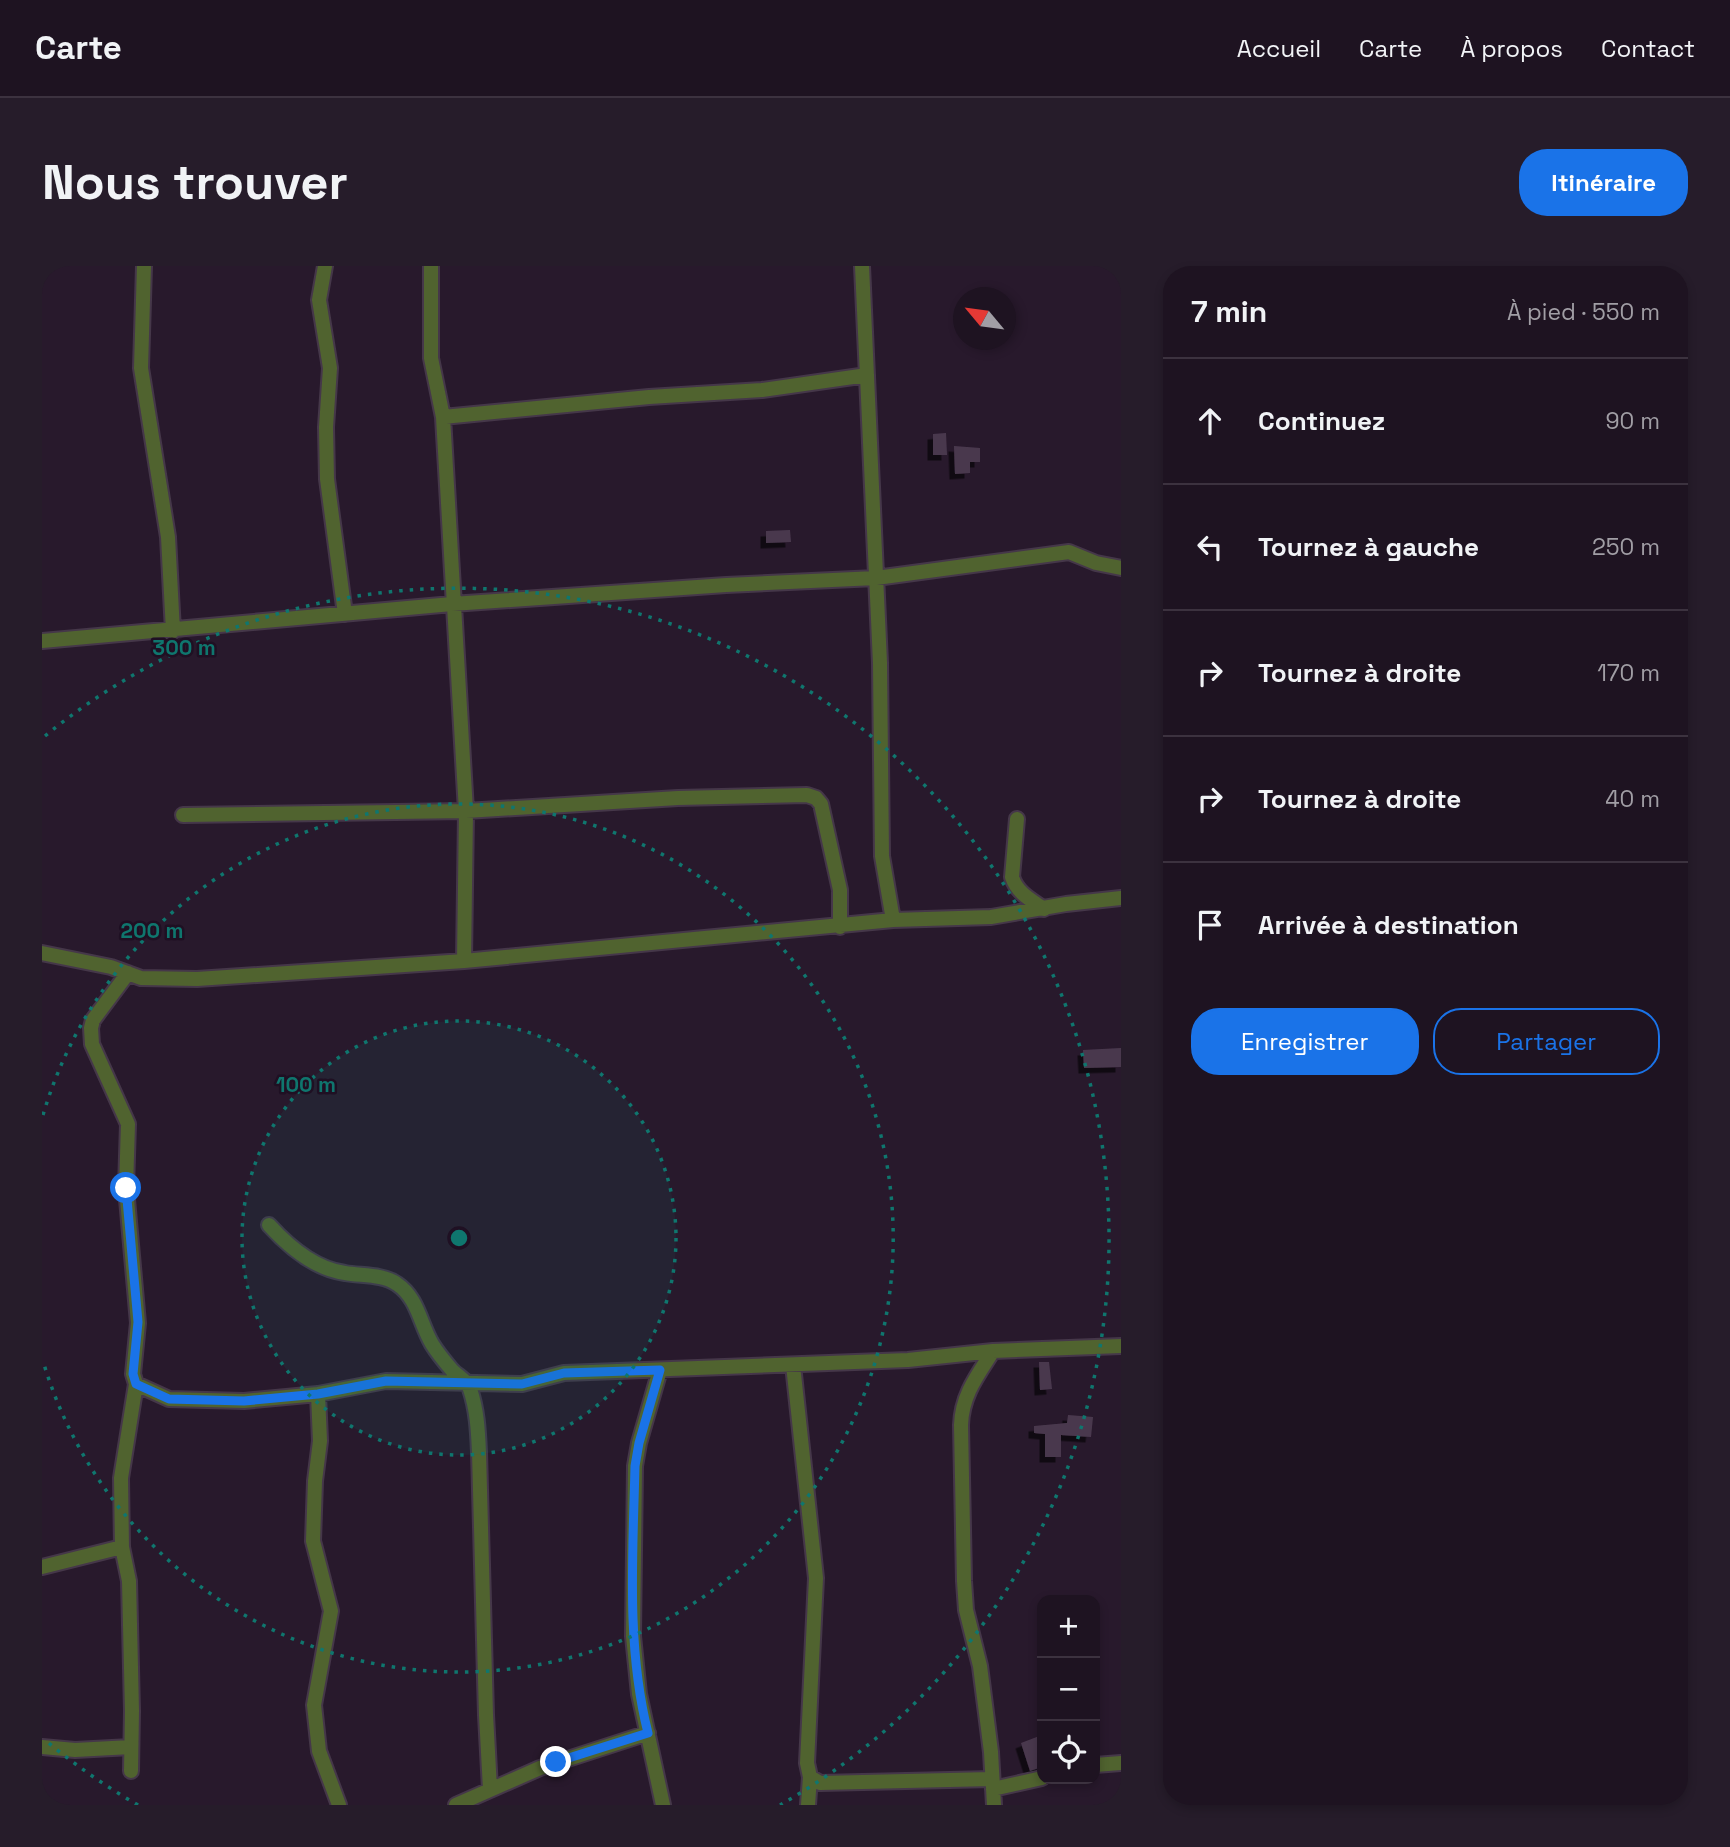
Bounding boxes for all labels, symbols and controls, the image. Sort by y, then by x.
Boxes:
text: Carte [35,27,122,69]
text: Accueil [1237,33,1321,64]
text: Carte [1359,33,1422,64]
text: À propos [1460,33,1563,64]
text: Contact [1601,33,1695,64]
button: Itinéraire [1519,149,1688,216]
text: Nous trouver [42,151,348,213]
north arrow [953,287,1016,350]
text: 7 min [1191,292,1267,331]
text: À pied · 550 m [1507,297,1660,327]
icon: ahead [1191,402,1229,440]
text: Continuez [1258,404,1385,438]
text: 90 m [1605,406,1660,436]
icon: left [1191,528,1229,566]
text: Tournez à gauche [1258,530,1479,564]
text: 250 m [1592,532,1660,562]
text: 300 m [152,634,216,661]
icon: right [1191,654,1229,692]
text: Tournez à droite [1258,656,1461,690]
text: 170 m [1597,658,1660,688]
icon: right [1191,780,1229,818]
text: Tournez à droite [1258,782,1461,816]
text: 40 m [1605,784,1660,814]
icon: arrive [1191,906,1229,944]
text: Arrivée à destination [1258,908,1519,942]
text: 200 m [121,917,183,944]
button: Enregistrer [1191,1008,1419,1075]
button: Partager [1433,1008,1660,1075]
text: 100 m [276,1071,336,1098]
route start [110,1172,141,1203]
centre of rings [447,1226,471,1250]
map controls [1037,1595,1100,1784]
button: + [1037,1595,1100,1658]
button: − [1037,1658,1100,1721]
button: locate [1037,1721,1100,1784]
route end [540,1746,571,1777]

